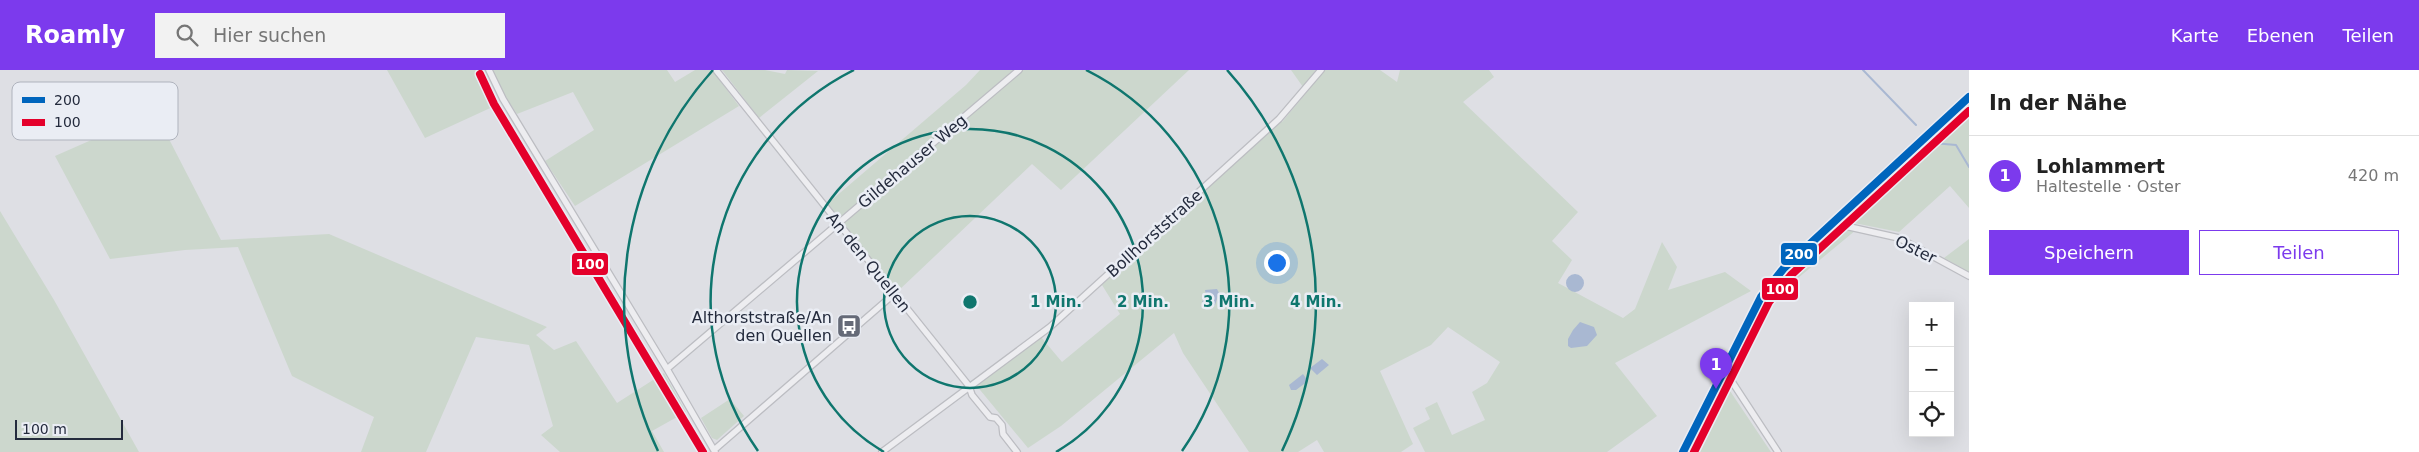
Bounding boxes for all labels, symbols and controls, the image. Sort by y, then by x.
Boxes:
search box [155,13,505,58]
text: Roamly [25,21,125,49]
icon: search [173,21,201,49]
text: Hier suchen [213,24,326,46]
text: Karte [2171,25,2219,46]
text: Ebenen [2247,25,2315,46]
text: Teilen [2343,25,2394,46]
legend [12,82,178,140]
text: In der Nähe [1989,91,2127,115]
text: 200 [54,92,81,108]
street label: Gildehauser Weg [854,110,971,212]
text: 100 [54,114,81,130]
text: Lohlammert [2036,155,2165,177]
text: 1 [1999,166,2011,185]
text: 420 m [2348,166,2399,185]
text: Haltestelle · Oster [2036,177,2180,196]
street label: Bollhorststraße [1103,186,1206,281]
street label: An den Quellen [823,209,915,316]
button: Speichern [1989,230,2189,275]
button: Teilen [2199,230,2399,275]
street label: Oster [1892,231,1940,268]
line badge: 200 [1780,242,1818,266]
text: 200 [1784,246,1814,262]
your location [1264,250,1290,276]
line badge: 100 [571,252,609,276]
text: 100 [575,256,605,272]
line badge: 100 [1761,277,1799,301]
text: 100 [1765,281,1795,297]
centre of rings [961,293,979,311]
text: 1 Min. [1030,293,1082,311]
text: 2 Min. [1117,293,1169,311]
text: 3 Min. [1203,293,1255,311]
text: 4 Min. [1290,293,1342,311]
map controls [1909,302,1954,437]
button: + [1909,302,1954,347]
place label: Althorststraße/An den Quellen [692,308,832,345]
bus stop icon: Althorststraße/An den Quellen [836,313,862,339]
button: − [1909,347,1954,392]
pin: 1 [1700,348,1732,389]
button: locate [1909,392,1954,437]
scale bar [15,417,122,440]
text: 100 m [22,421,67,437]

